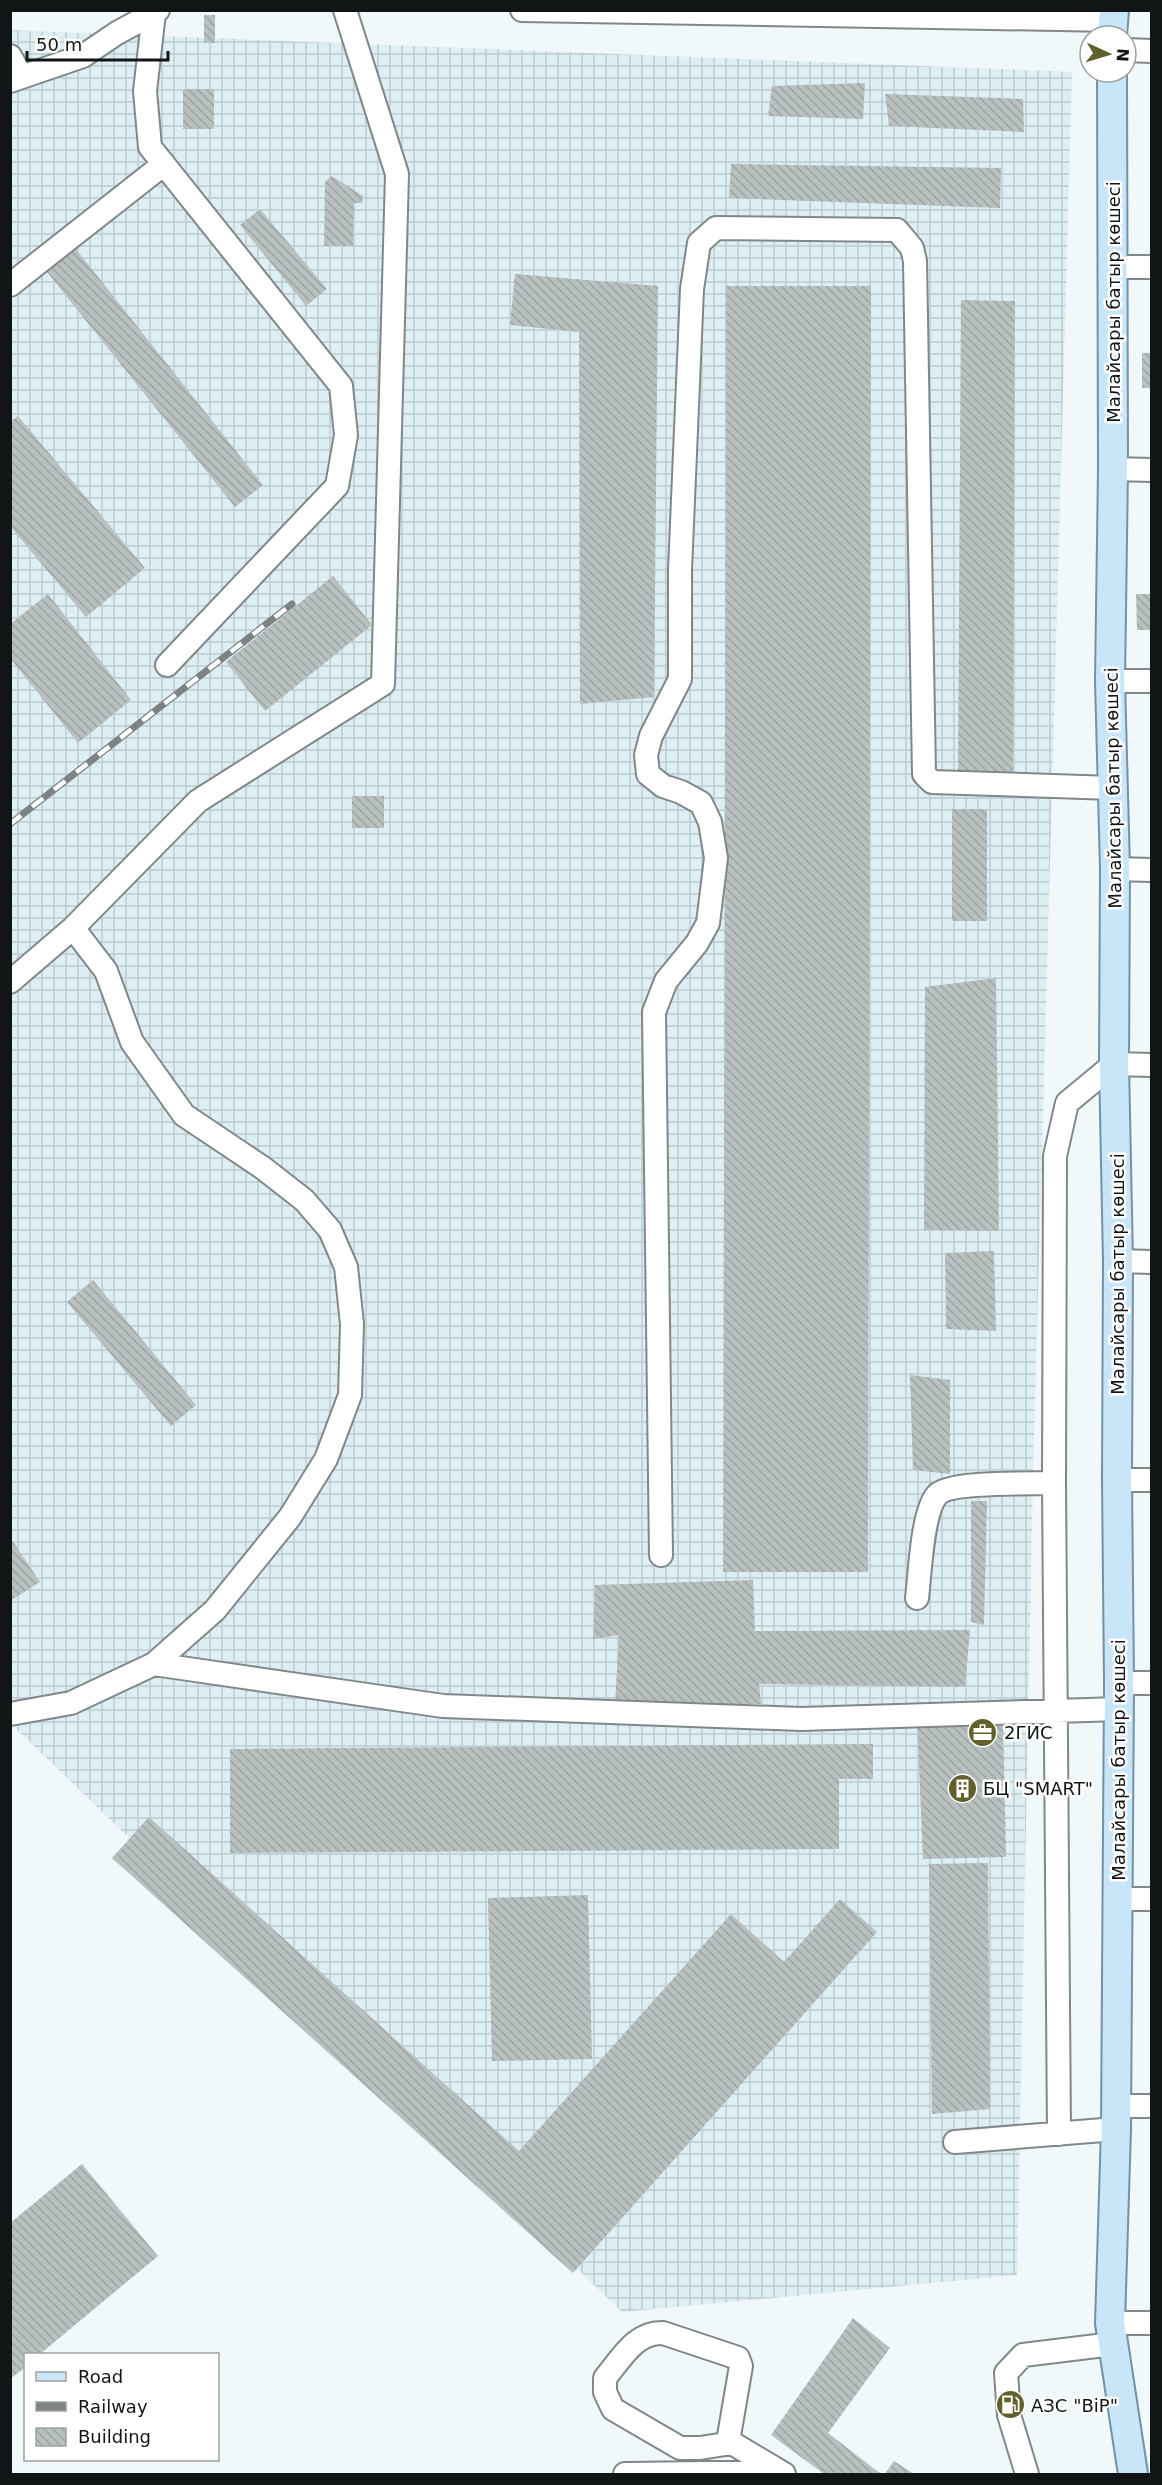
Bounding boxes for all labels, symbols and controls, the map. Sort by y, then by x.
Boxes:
scale bar [27,24,168,62]
north arrow [1078,24,1138,84]
text: 50 m [36,34,82,55]
text: N [1113,48,1132,62]
street label: Малайсары батыр көшесі [1103,181,1124,423]
street label: Малайсары батыр көшесі [1100,667,1126,909]
street label: Малайсары батыр көшесі [1107,1153,1128,1395]
street label: Малайсары батыр көшесі [1108,1639,1129,1881]
office icon: 2ГИС [967,1716,999,1748]
place label: 2ГИС [1004,1722,1052,1743]
building icon: БЦ "SMART" [946,1772,978,1804]
place label: БЦ "SMART" [983,1778,1093,1799]
legend [24,2353,219,2461]
text: Road [78,2366,123,2387]
fuel station icon: АЗС "BiP" [994,2389,1026,2421]
place label: АЗС "BiP" [1031,2395,1118,2416]
text: Railway [78,2396,148,2417]
text: Building [78,2426,151,2447]

